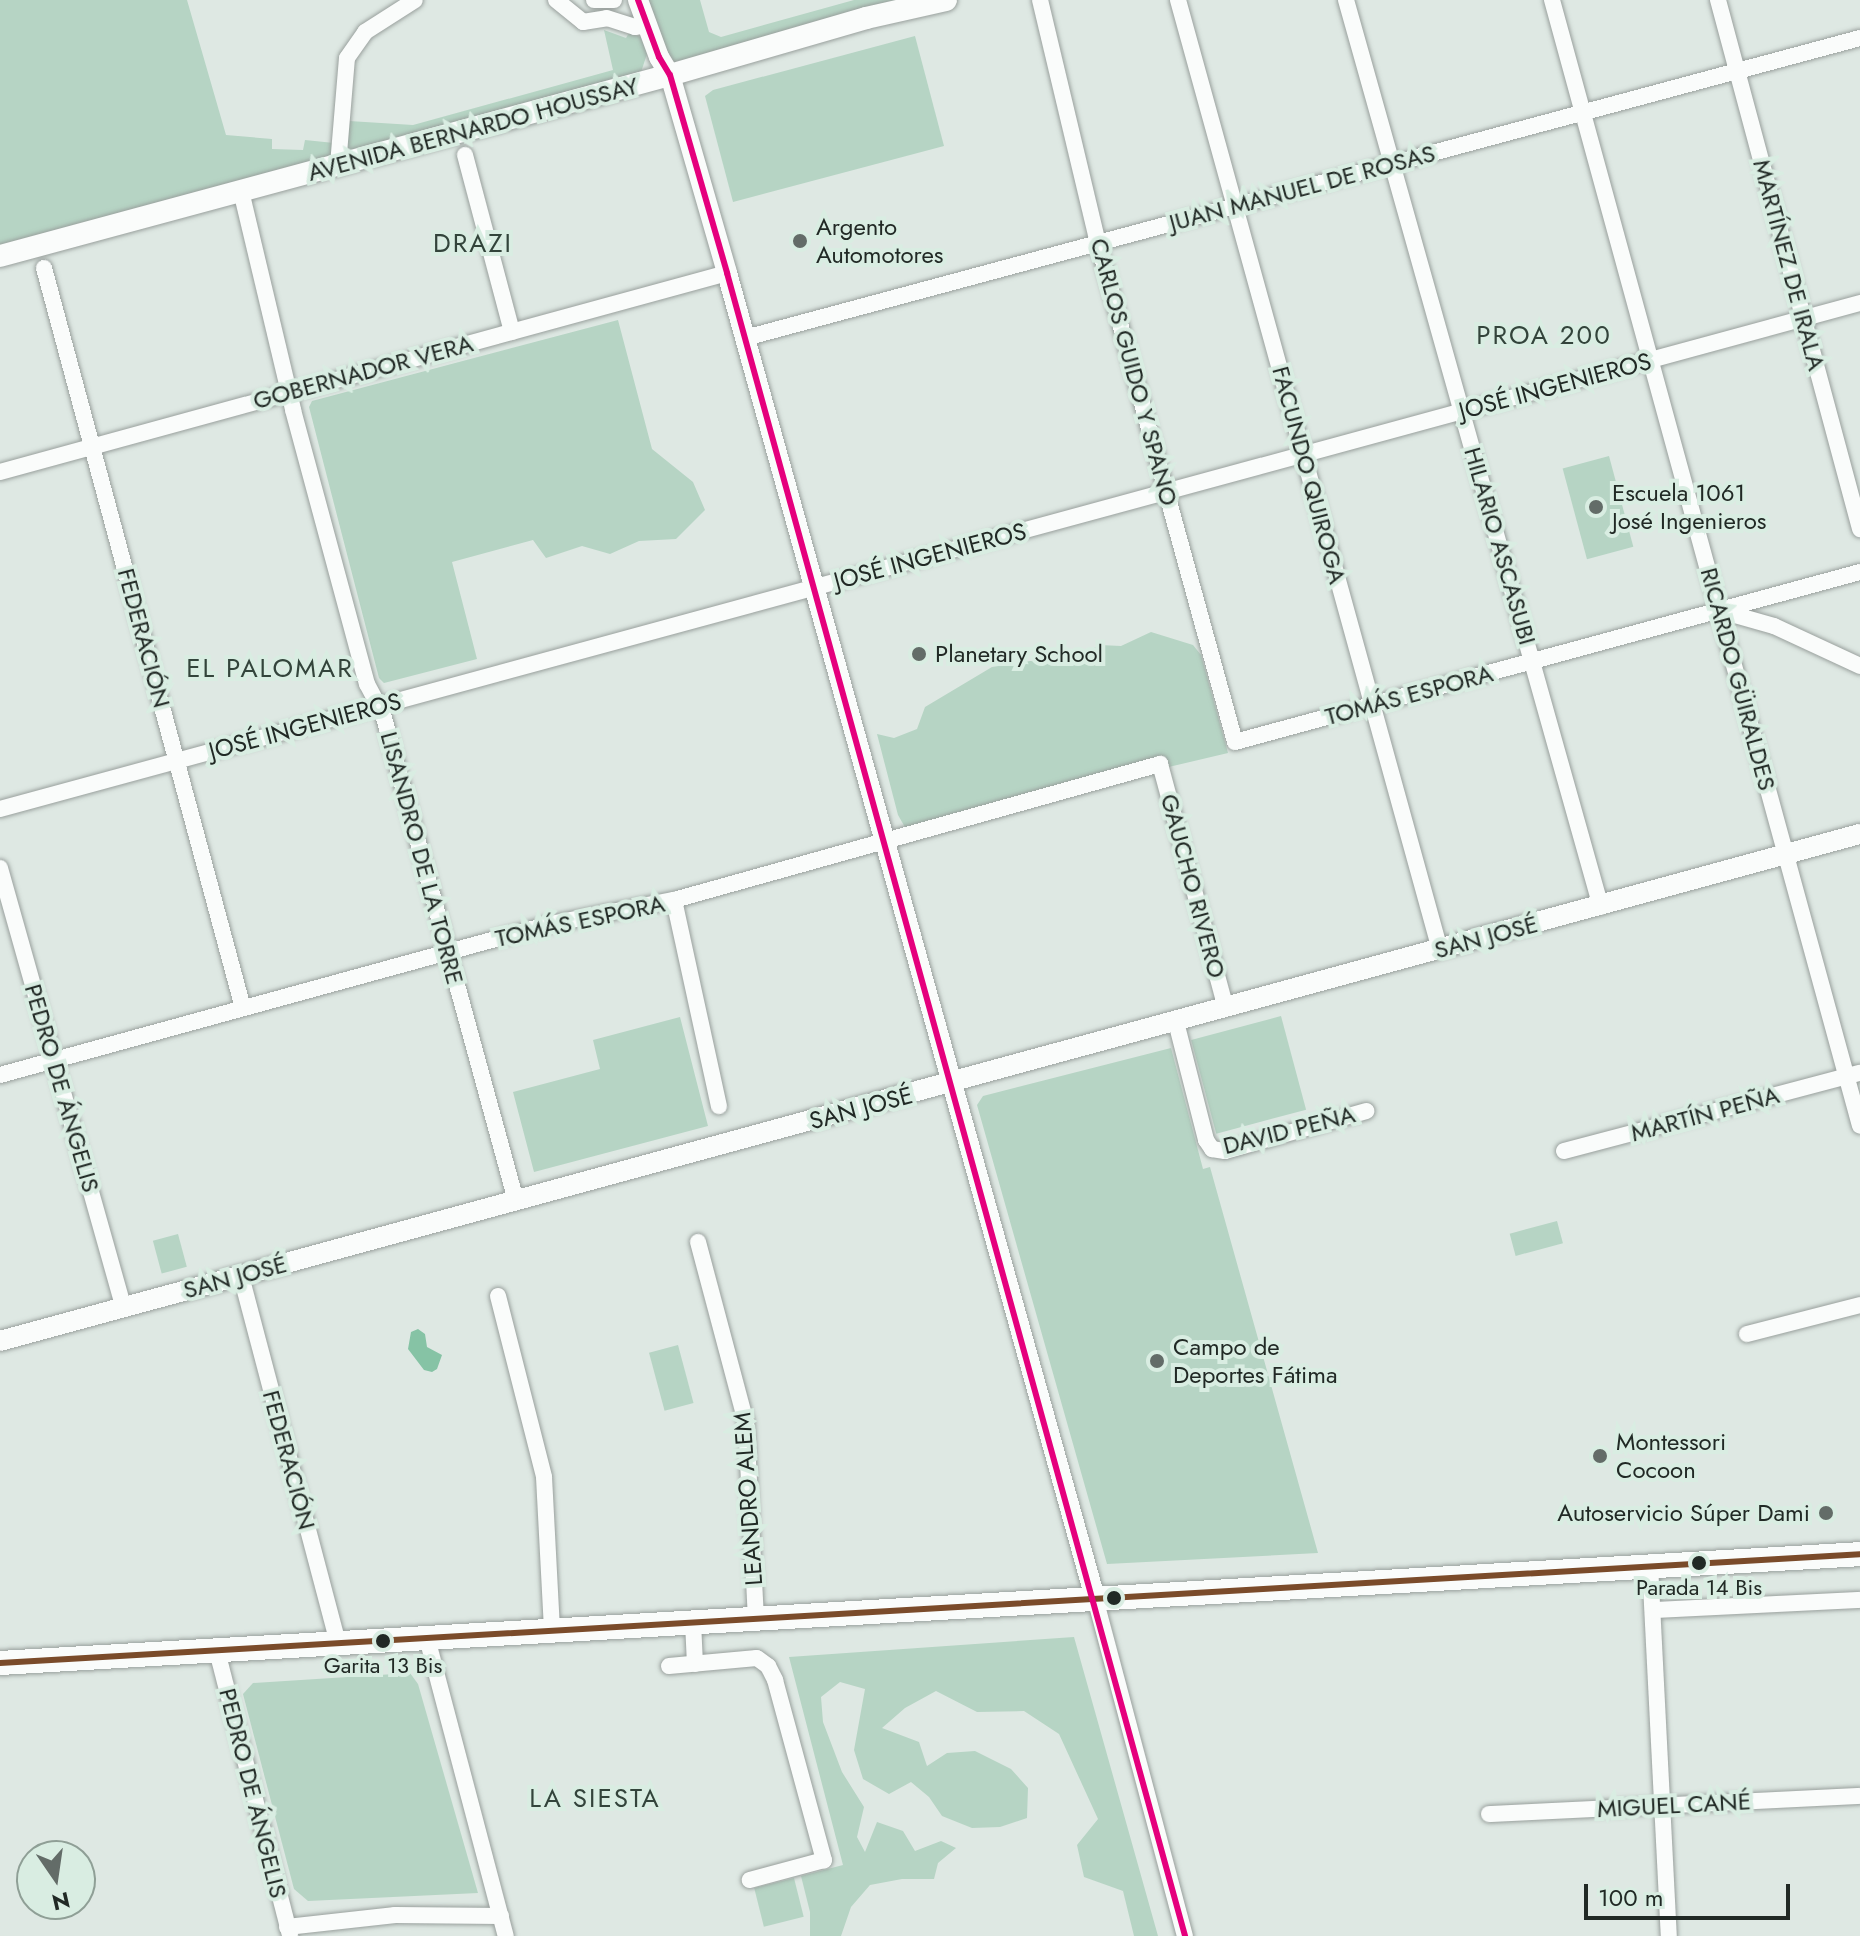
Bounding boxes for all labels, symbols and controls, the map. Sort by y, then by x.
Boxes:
street label: AVENIDA BERNARDO HOUSSAY [305,71,641,187]
street label: JUAN MANUEL DE ROSAS [1166,139,1438,237]
street label: MARTÍNEZ DE IRALA [1747,156,1831,374]
place label: Argento Automotores [816,213,943,269]
district label: DRAZI [433,228,513,260]
marker: Argento Automotores [791,232,809,250]
street label: CARLOS GUIDO Y SPANO [1084,235,1184,509]
district label: PROA 200 [1476,320,1612,352]
street label: GOBERNADOR VERA [250,329,476,415]
street label: JOSÉ INGENIEROS [1456,346,1654,426]
street label: FACUNDO QUIROGA [1266,363,1352,587]
street label: HILARIO ASCASUBI [1458,444,1542,648]
place label: Escuela 1061 José Ingenieros [1612,479,1766,535]
marker: Escuela 1061 José Ingenieros [1587,498,1605,516]
street label: JOSÉ INGENIEROS [831,516,1029,596]
street label: RICARDO GÜIRALDES [1694,564,1782,794]
street label: FEDERACIÓN [112,565,176,711]
place label: Planetary School [935,640,1103,668]
marker: Planetary School [910,645,928,663]
district label: EL PALOMAR [186,653,354,685]
street label: TOMÁS ESPORA [1322,659,1496,731]
street label: JOSÉ INGENIEROS [206,686,404,766]
street label: LISANDRO DE LA TORRE [374,728,470,988]
street label: GAUCHO RIVERO [1155,791,1231,981]
street label: TOMÁS ESPORA [493,889,667,953]
street label: SAN JOSÉ [1431,909,1541,965]
street label: PEDRO DE ÁNGELIS [19,981,105,1195]
street label: SAN JOSÉ [806,1080,916,1136]
street label: MARTÍN PEÑA [1628,1080,1782,1148]
street label: DAVID PEÑA [1220,1100,1358,1160]
street label: SAN JOSÉ [180,1249,290,1305]
place label: Campo de Deportes Fátima [1173,1333,1338,1389]
marker: Campo de Deportes Fátima [1148,1352,1166,1370]
street label: FEDERACIÓN [257,1387,321,1533]
street label: LEANDRO ALEM [728,1411,768,1587]
place label: Montessori Cocoon [1616,1428,1726,1484]
marker: Montessori Cocoon [1591,1447,1609,1465]
place label: Autoservicio Súper Dami [1557,1499,1810,1527]
marker: Autoservicio Súper Dami [1817,1504,1835,1522]
marker: Parada 14 Bis [1691,1555,1707,1571]
place label: Parada 14 Bis [1636,1575,1762,1601]
unlabelled marker [1106,1590,1122,1606]
marker: Garita 13 Bis [375,1633,391,1649]
place label: Garita 13 Bis [324,1653,442,1679]
street label: PEDRO DE ÁNGELIS [213,1685,293,1901]
district label: LA SIESTA [529,1783,661,1815]
street label: MIGUEL CANÉ [1596,1787,1752,1823]
north arrow [16,1840,96,1920]
scale bar [1588,1868,1794,1918]
text: 100 m [1598,1880,1664,1915]
text: N [49,1884,73,1919]

